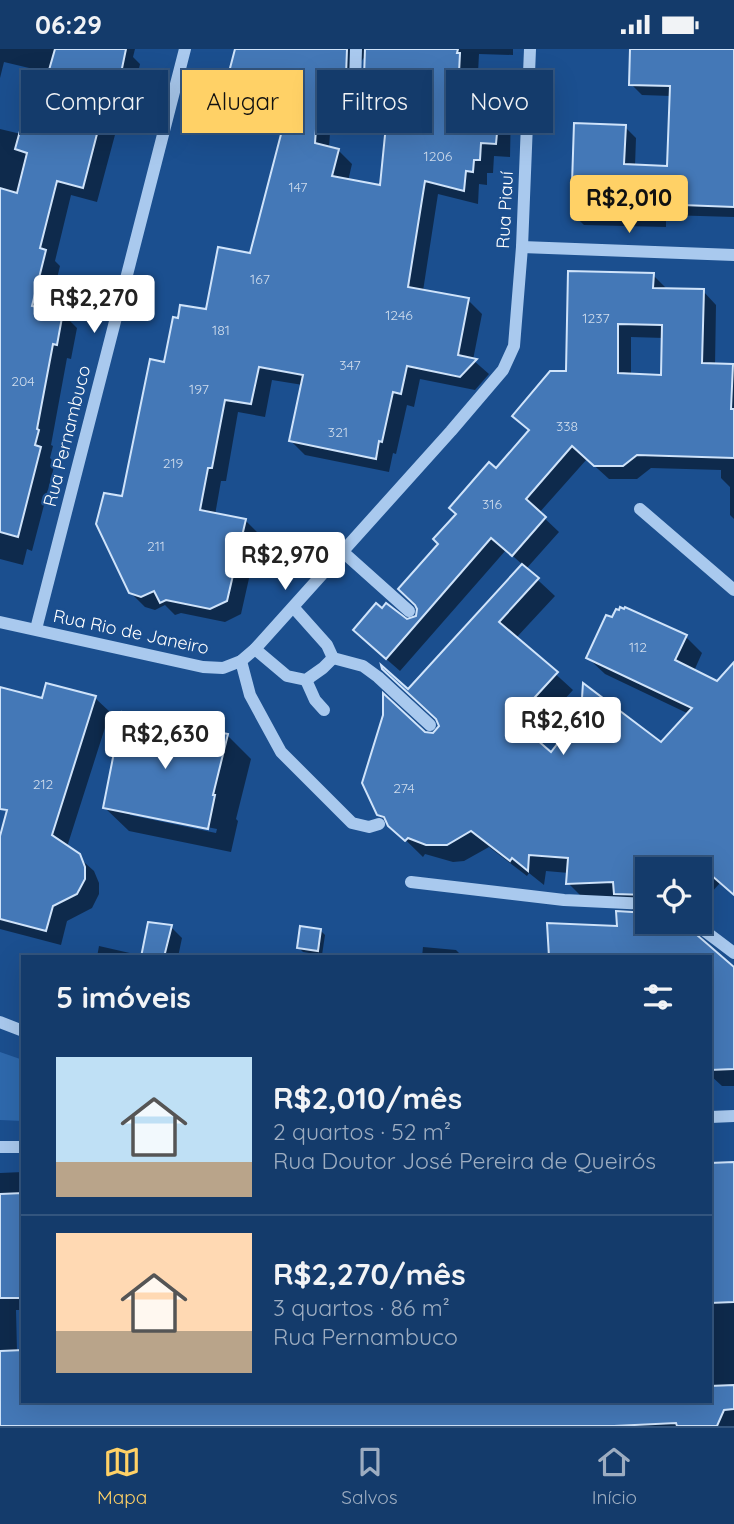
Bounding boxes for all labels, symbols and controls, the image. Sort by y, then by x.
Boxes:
text: 06:29 [35,8,102,41]
chip: Comprar [21,70,168,133]
chip: Alugar [182,70,303,133]
chip: Filtros [317,70,432,133]
chip: Novo [446,70,553,133]
house number: 1206 [424,147,453,165]
street label: Rua Piauí [491,171,518,249]
pin: R$2,010 [564,176,694,235]
house number: 147 [288,178,308,196]
text: R$2,010 [586,183,672,212]
house number: 167 [250,270,270,288]
pin: R$2,270 [29,275,159,335]
text: R$2,270 [50,283,138,312]
house number: 1246 [385,306,413,324]
house number: 1237 [582,309,610,327]
house number: 181 [212,321,230,339]
house number: 347 [339,356,361,374]
street label: Rua Pernambuco [38,363,95,509]
house number: 204 [11,372,35,390]
house number: 197 [189,380,209,398]
house number: 338 [556,417,578,435]
house number: 321 [328,423,348,441]
house number: 219 [163,454,184,472]
house number: 316 [482,495,502,513]
pin: R$2,970 [220,533,350,592]
house number: 211 [147,537,165,555]
text: R$2,970 [241,540,329,569]
street label: Rua Rio de Janeiro [51,604,211,659]
house number: 112 [629,638,647,656]
pin: R$2,610 [498,697,628,757]
text: R$2,610 [521,705,605,734]
pin: R$2,630 [100,711,230,771]
text: R$2,630 [121,719,209,748]
house number: 212 [33,775,54,793]
house number: 274 [393,779,415,797]
map controls [635,857,712,934]
button: locate [635,857,712,934]
text: 5 imóveis [56,978,191,1016]
icon: filters [639,978,677,1016]
text: R$2,010/mês [273,1079,462,1117]
icon: home [112,1085,196,1169]
text: 2 quartos · 52 m² [273,1117,451,1146]
text: Rua Doutor José Pereira de Queirós [273,1146,656,1175]
text: R$2,270/mês [273,1255,466,1293]
icon: home [112,1261,196,1345]
text: 3 quartos · 86 m² [273,1293,450,1322]
text: Rua Pernambuco [273,1322,458,1351]
tab: Mapa [97,1443,147,1509]
tab: Salvos [341,1443,398,1509]
tab: Início [592,1443,637,1509]

